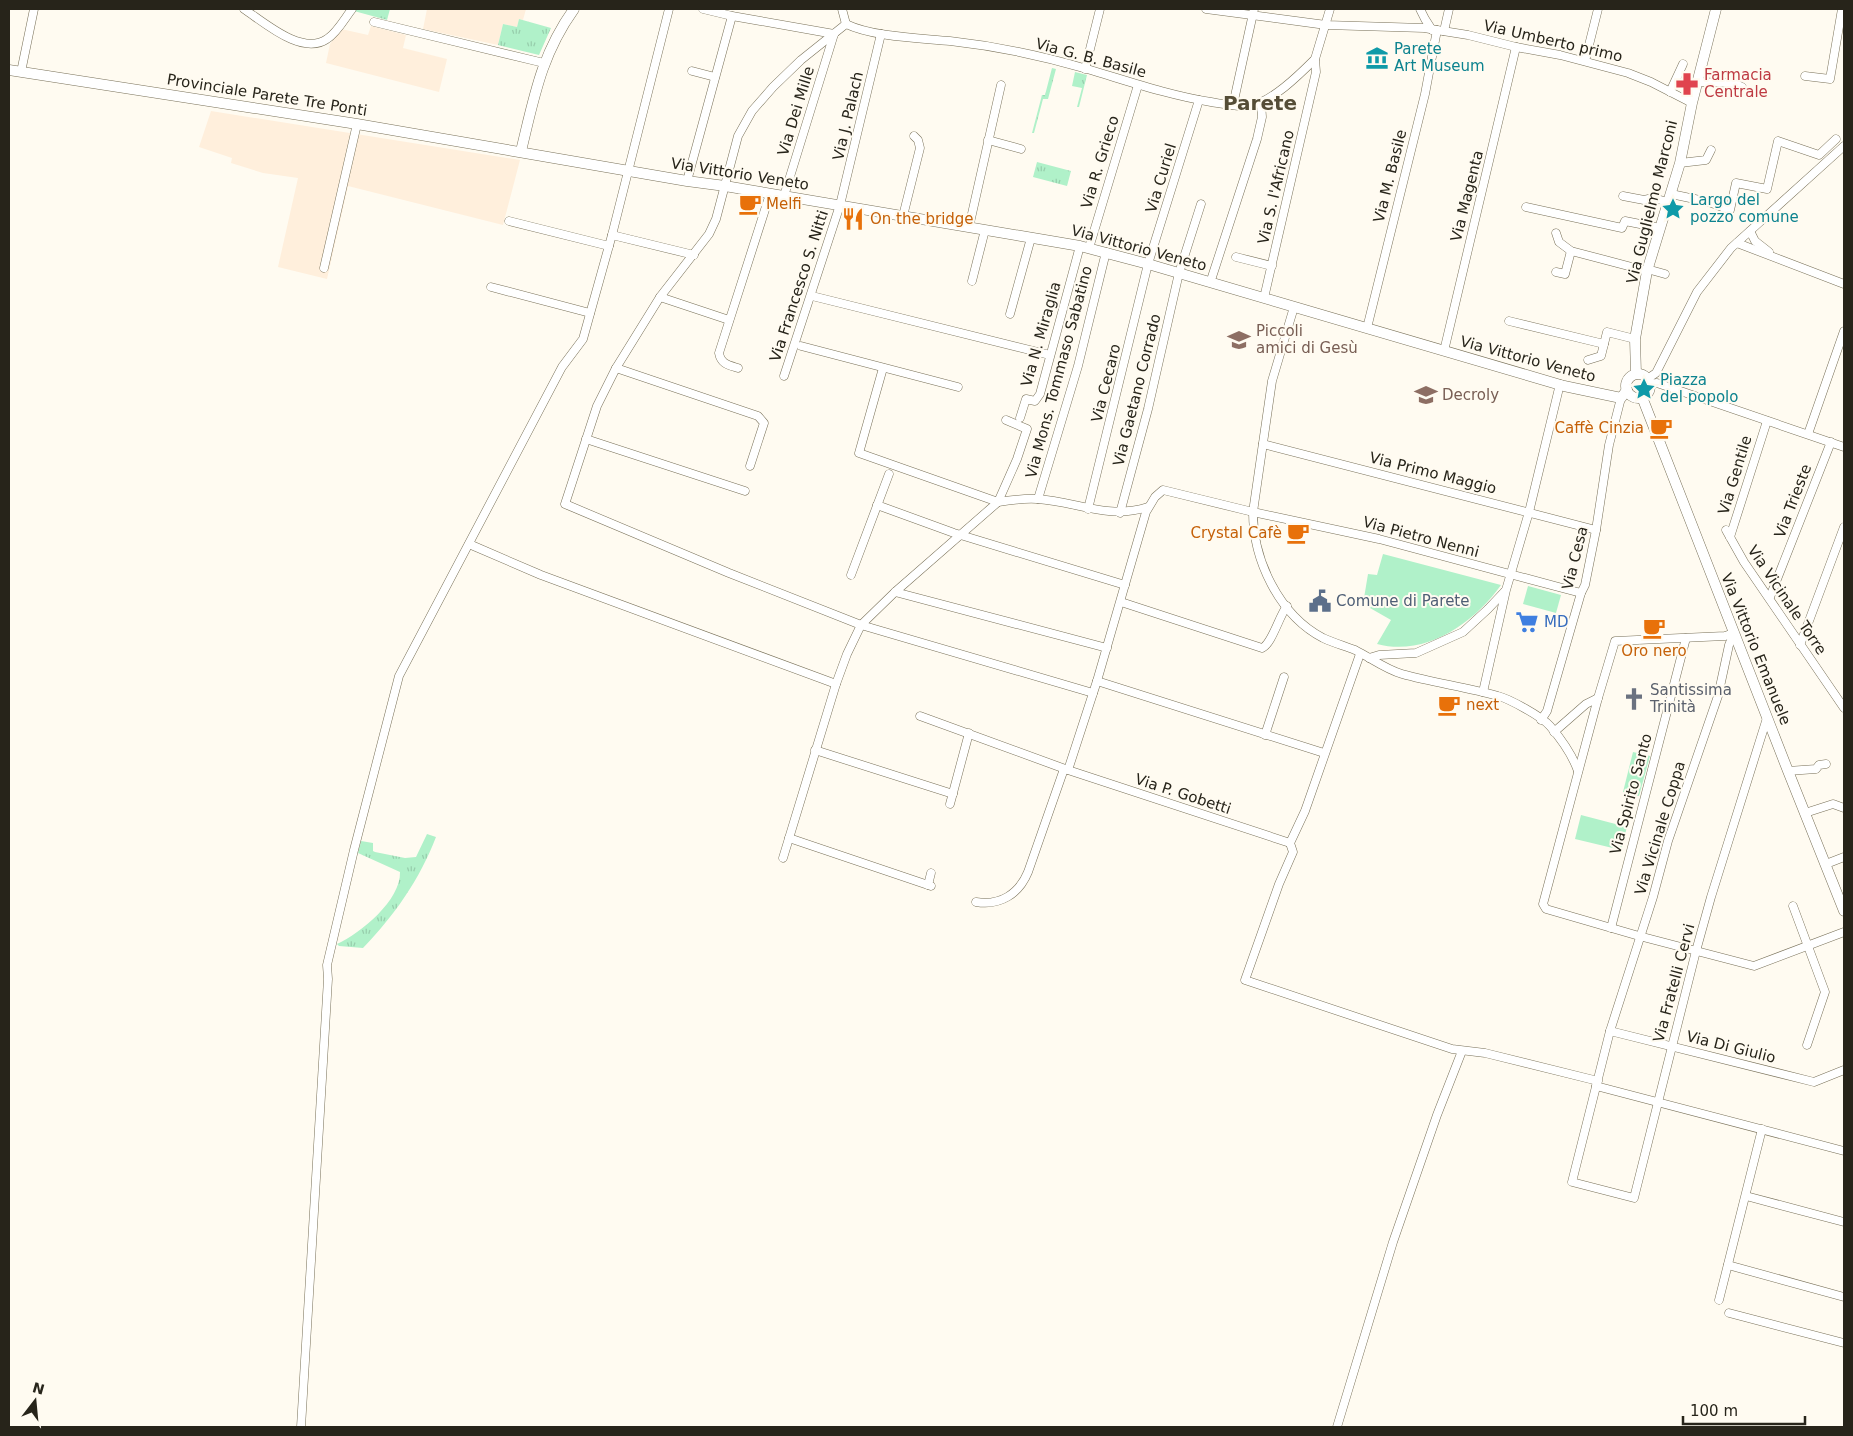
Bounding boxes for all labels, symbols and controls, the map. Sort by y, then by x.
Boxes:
street label: Via Umberto primo [1482,16,1624,66]
street label: Via G. B. Basile [1034,35,1148,81]
place label: Parete Art Museum [1394,40,1485,75]
museum icon: Parete Art Museum [1364,45,1390,71]
street label: Via Dei Mille [774,64,818,158]
place label: Farmacia Centrale [1704,66,1772,101]
street label: Provinciale Parete Tre Ponti [166,70,368,120]
street label: Via J. Palach [829,70,867,162]
pharmacy icon: Farmacia Centrale [1674,71,1700,97]
district label: Parete [1223,91,1297,115]
street label: Via R. Grieco [1077,113,1123,211]
street label: Via Guglielmo Marconi [1623,118,1681,286]
street label: Via S. l'Africano [1254,128,1298,246]
street label: Via M. Basile [1370,128,1410,224]
street label: Via Curiel [1142,141,1180,215]
street label: Via Magenta [1447,148,1487,244]
street label: Via Vittorio Veneto [670,154,810,194]
cafe icon: Melfi [737,191,763,217]
place label: Largo del pozzo comune [1690,191,1799,226]
place label: Melfi [766,195,802,213]
place icon: Largo del pozzo comune [1660,196,1686,222]
restaurant icon: On the bridge [840,206,866,232]
street label: Via Francesco S. Nitti [766,208,832,364]
place label: On the bridge [870,210,974,228]
street label: Via Vittorio Veneto [1069,221,1209,275]
street label: Via Mons. Tommaso Sabatino [1022,264,1096,480]
street label: Via N. Miraglia [1017,279,1065,389]
street label: Via Gaetano Corrado [1109,312,1165,468]
place label: Piccoli amici di Gesù [1256,322,1358,357]
school or university icon: Piccoli amici di Gesù [1226,327,1252,353]
street label: Via Vittorio Veneto [1458,332,1598,386]
street label: Via Cecaro [1088,342,1124,424]
place label: Piazza del popolo [1660,371,1738,406]
place icon: Piazza del popolo [1631,376,1657,402]
school or university icon: Decroly [1413,382,1439,408]
place label: Decroly [1442,386,1499,404]
cafe icon: Caffè Cinzia [1648,415,1674,441]
place label: Caffè Cinzia [1555,419,1644,437]
street label: Via Gentile [1714,433,1756,517]
street label: Via Primo Maggio [1368,449,1498,497]
street label: Via Trieste [1771,462,1815,540]
street label: Via Pietro Nenni [1361,513,1481,561]
cafe icon: Crystal Cafè [1285,520,1311,546]
place label: Crystal Cafè [1190,524,1282,542]
street label: Via Cesa [1558,524,1592,592]
street label: Via Vicinale Torre [1744,542,1830,658]
street label: Via Vittorio Emanuele [1717,570,1795,728]
public building icon: Comune di Parete [1307,588,1333,614]
place label: Comune di Parete [1336,592,1469,610]
supermarket icon: MD [1514,609,1540,635]
place label: MD [1544,613,1569,631]
cafe icon: Oro nero [1641,615,1667,641]
place label: Oro nero [1621,642,1687,660]
place label: Santissima Trinità [1649,681,1732,716]
church icon: Santissima Trinità [1621,686,1647,712]
cafe icon: next [1436,692,1462,718]
place label: next [1466,696,1499,714]
street label: Via Spirito Santo [1606,731,1656,857]
street label: Via Vicinale Coppa [1631,759,1689,897]
street label: Via P. Gobetti [1133,770,1233,818]
street label: Via Fratelli Cervi [1649,922,1699,1044]
street label: Via Di Giulio [1684,1027,1778,1067]
north arrow [10,1376,60,1426]
text: N [31,1379,46,1398]
scale bar [1683,1394,1806,1426]
text: 100 m [1690,1402,1738,1420]

